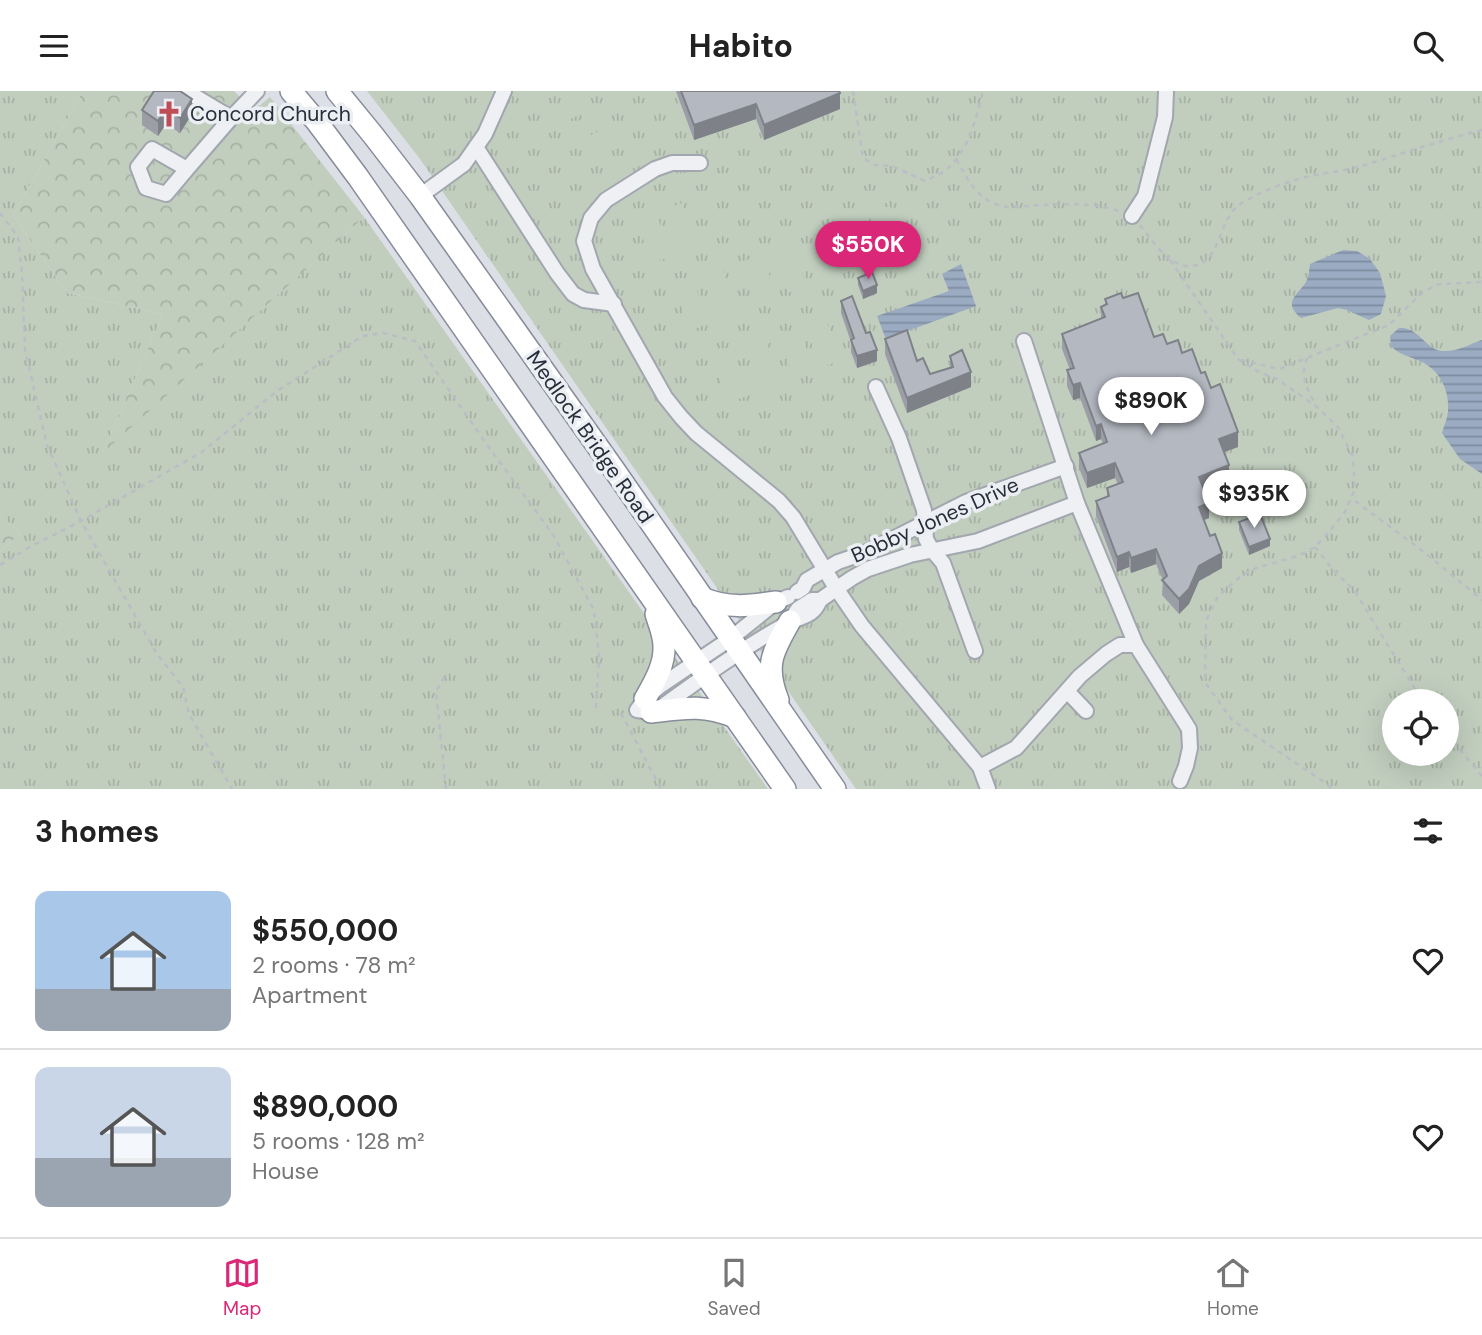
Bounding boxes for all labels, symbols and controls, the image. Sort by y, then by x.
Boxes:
text: Habito [689,25,793,67]
icon: menu [35,27,73,65]
icon: search [1409,27,1447,65]
church icon: Concord Church [154,99,184,129]
place label: Concord Church [190,100,351,128]
pin: $550K [819,221,917,281]
text: $550K [831,229,905,259]
street label: Medlock Bridge Road [520,345,660,529]
pin: $890K [1102,377,1200,437]
text: $890K [1114,385,1188,415]
street label: Bobby Jones Drive [847,470,1023,570]
pin: $935K [1205,471,1303,530]
text: $935K [1218,478,1290,508]
map controls [1382,689,1459,766]
button: locate [1382,689,1459,766]
text: 3 homes [35,812,159,851]
icon: filters [1409,812,1447,850]
text: $550,000 [252,911,398,950]
icon: home [91,919,175,1003]
icon: heart [1409,942,1447,980]
text: 2 rooms · 78 m² [252,950,416,980]
text: Apartment [252,980,367,1010]
text: $890,000 [252,1087,398,1126]
icon: home [91,1095,175,1179]
icon: heart [1409,1118,1447,1156]
text: 5 rooms · 128 m² [252,1126,425,1156]
text: House [252,1156,319,1186]
tab: Map [223,1254,261,1321]
tab: Saved [708,1254,761,1321]
tab: Home [1207,1254,1259,1321]

